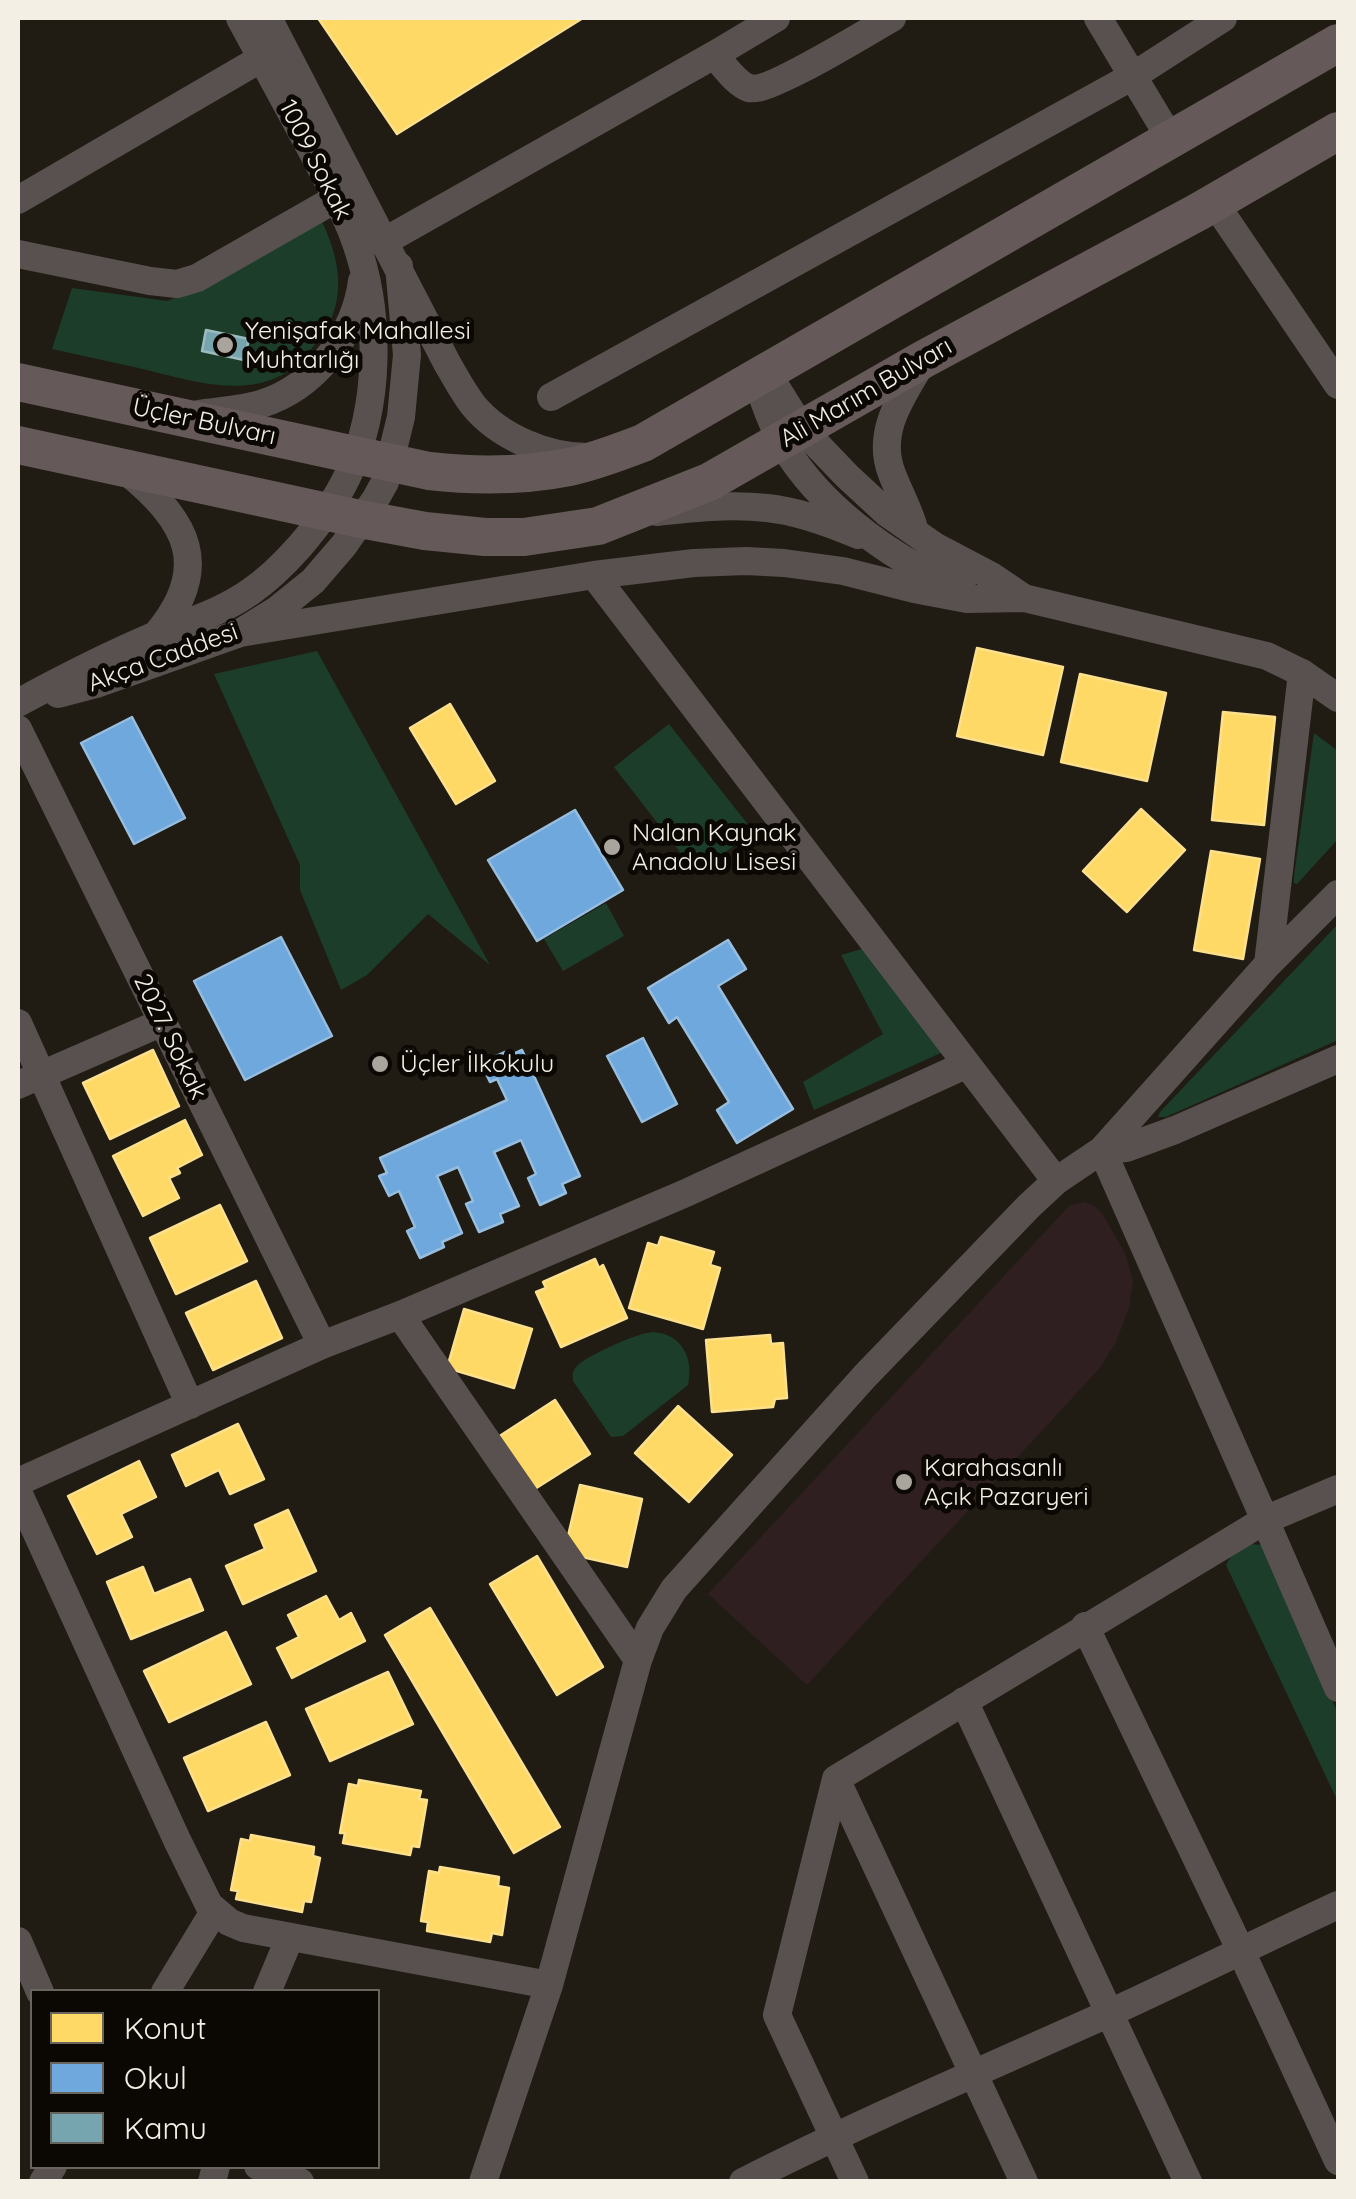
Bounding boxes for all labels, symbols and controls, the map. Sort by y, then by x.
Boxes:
street label: 1009 Sokak [272,95,358,225]
place label: Yenişafak Mahallesi Muhtarlığı [245,316,471,375]
street label: Ali Marım Bulvarı [775,332,957,454]
marker: Yenişafak Mahallesi Muhtarlığı [214,334,236,356]
street label: Üçler Bulvarı [130,392,278,452]
street label: Akça Caddesi [84,617,242,699]
place label: Nalan Kaynak Anadolu Lisesi [632,818,797,877]
marker: Nalan Kaynak Anadolu Lisesi [601,836,623,858]
street label: 2027. Sokak [127,969,213,1105]
place label: Üçler İlkokulu [400,1049,554,1079]
marker: Üçler İlkokulu [369,1053,391,1075]
place label: Karahasanlı Açık Pazaryeri [924,1453,1089,1512]
marker: Karahasanlı Açık Pazaryeri [893,1471,915,1493]
legend [30,1989,380,2169]
text: Konut [124,2009,206,2047]
text: Okul [124,2059,187,2097]
text: Kamu [124,2109,207,2147]

